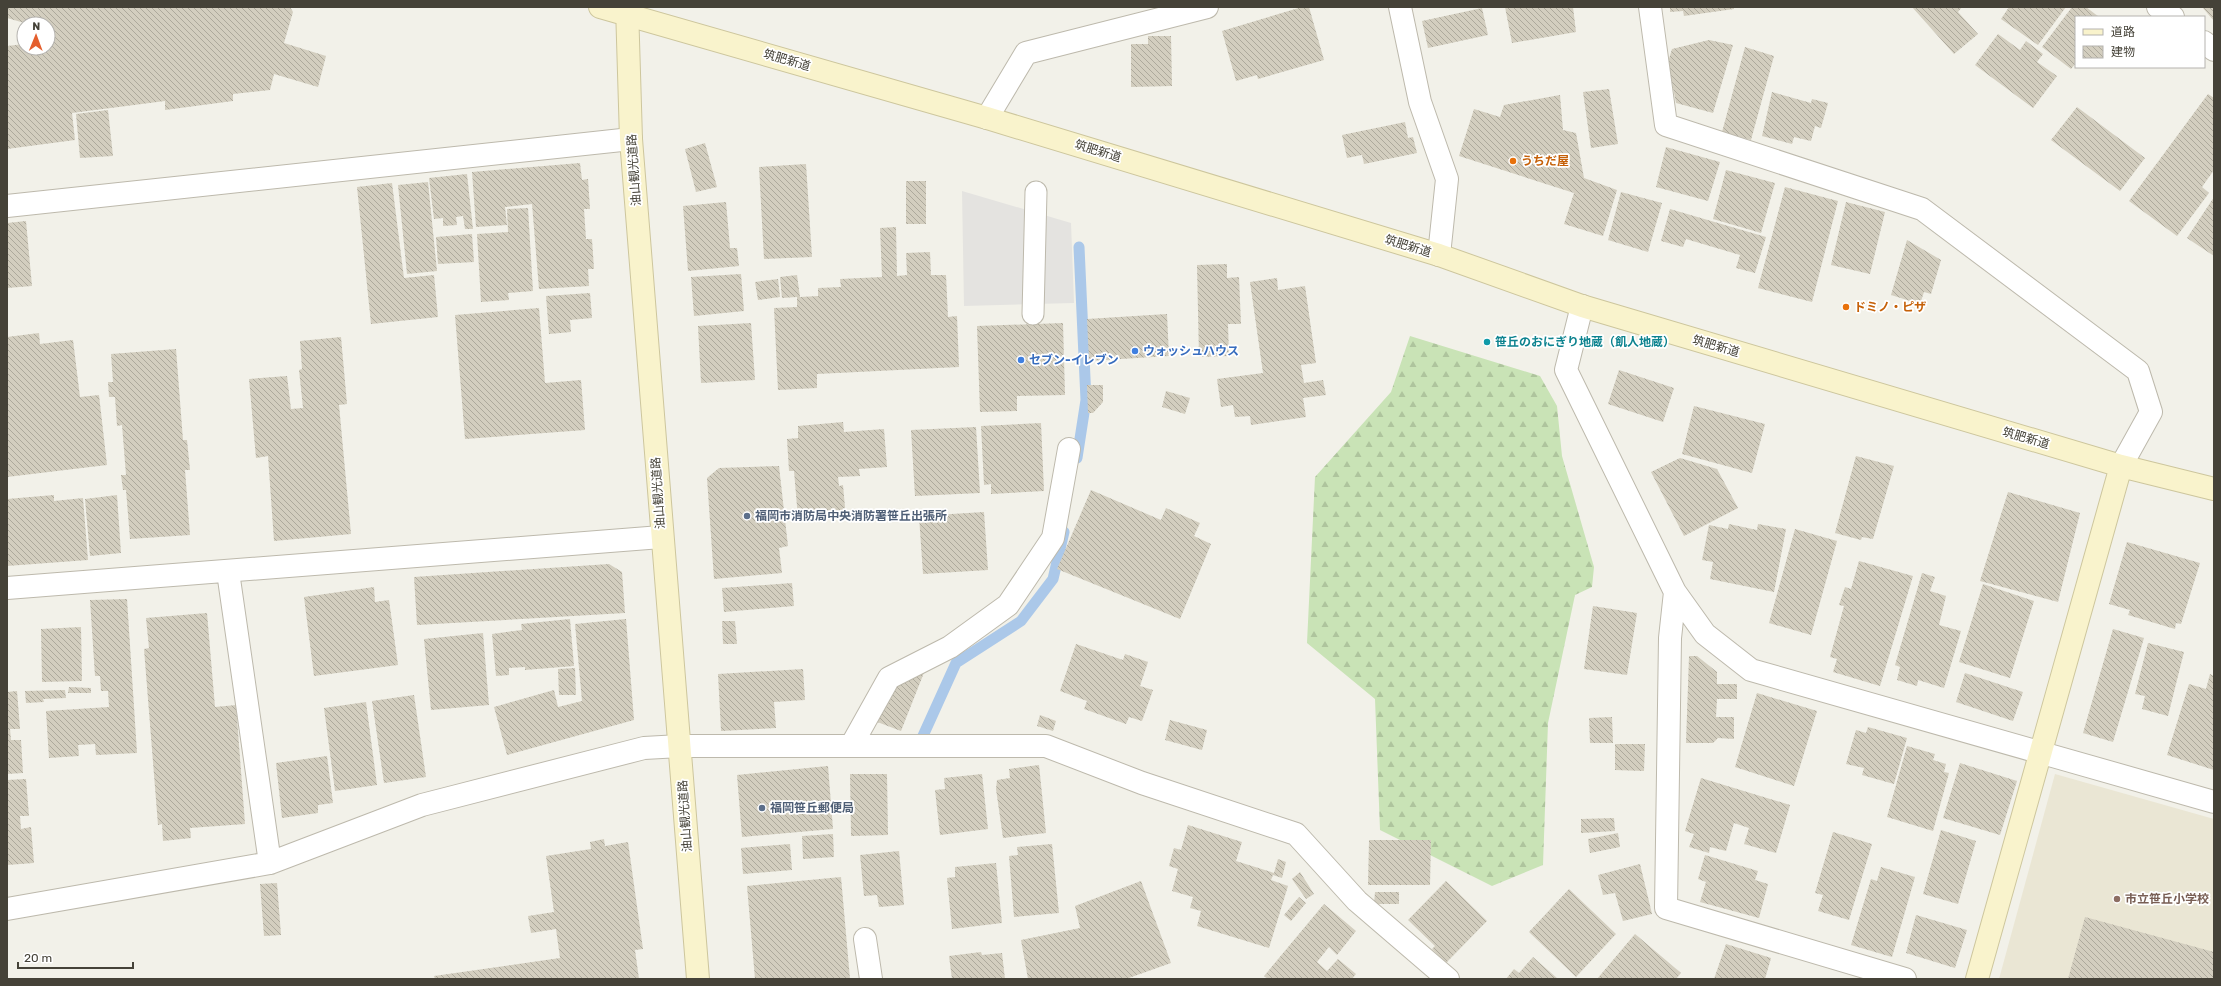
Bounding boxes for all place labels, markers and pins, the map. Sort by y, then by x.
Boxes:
place label: うちだ屋 [1521,154,1569,168]
marker: うちだ屋 [1508,156,1518,166]
place label: ドミノ・ピザ [1854,300,1926,314]
marker: ドミノ・ピザ [1841,302,1851,312]
place label: 笹丘のおにぎり地蔵（飢人地蔵） [1495,335,1675,349]
marker: 笹丘のおにぎり地蔵（飢人地蔵） [1482,337,1492,347]
place label: ウォッシュハウス [1143,344,1239,358]
marker: ウォッシュハウス [1130,346,1140,356]
place label: セブン-イレブン [1029,353,1119,367]
marker: セブン-イレブン [1016,355,1026,365]
place label: 福岡市消防局中央消防署笹丘出張所 [755,509,947,523]
marker: 福岡市消防局中央消防署笹丘出張所 [742,511,752,521]
place label: 福岡笹丘郵便局 [770,801,854,815]
marker: 福岡笹丘郵便局 [757,803,767,813]
place label: 市立笹丘小学校 [2125,892,2209,906]
marker: 市立笹丘小学校 [2112,894,2122,904]

